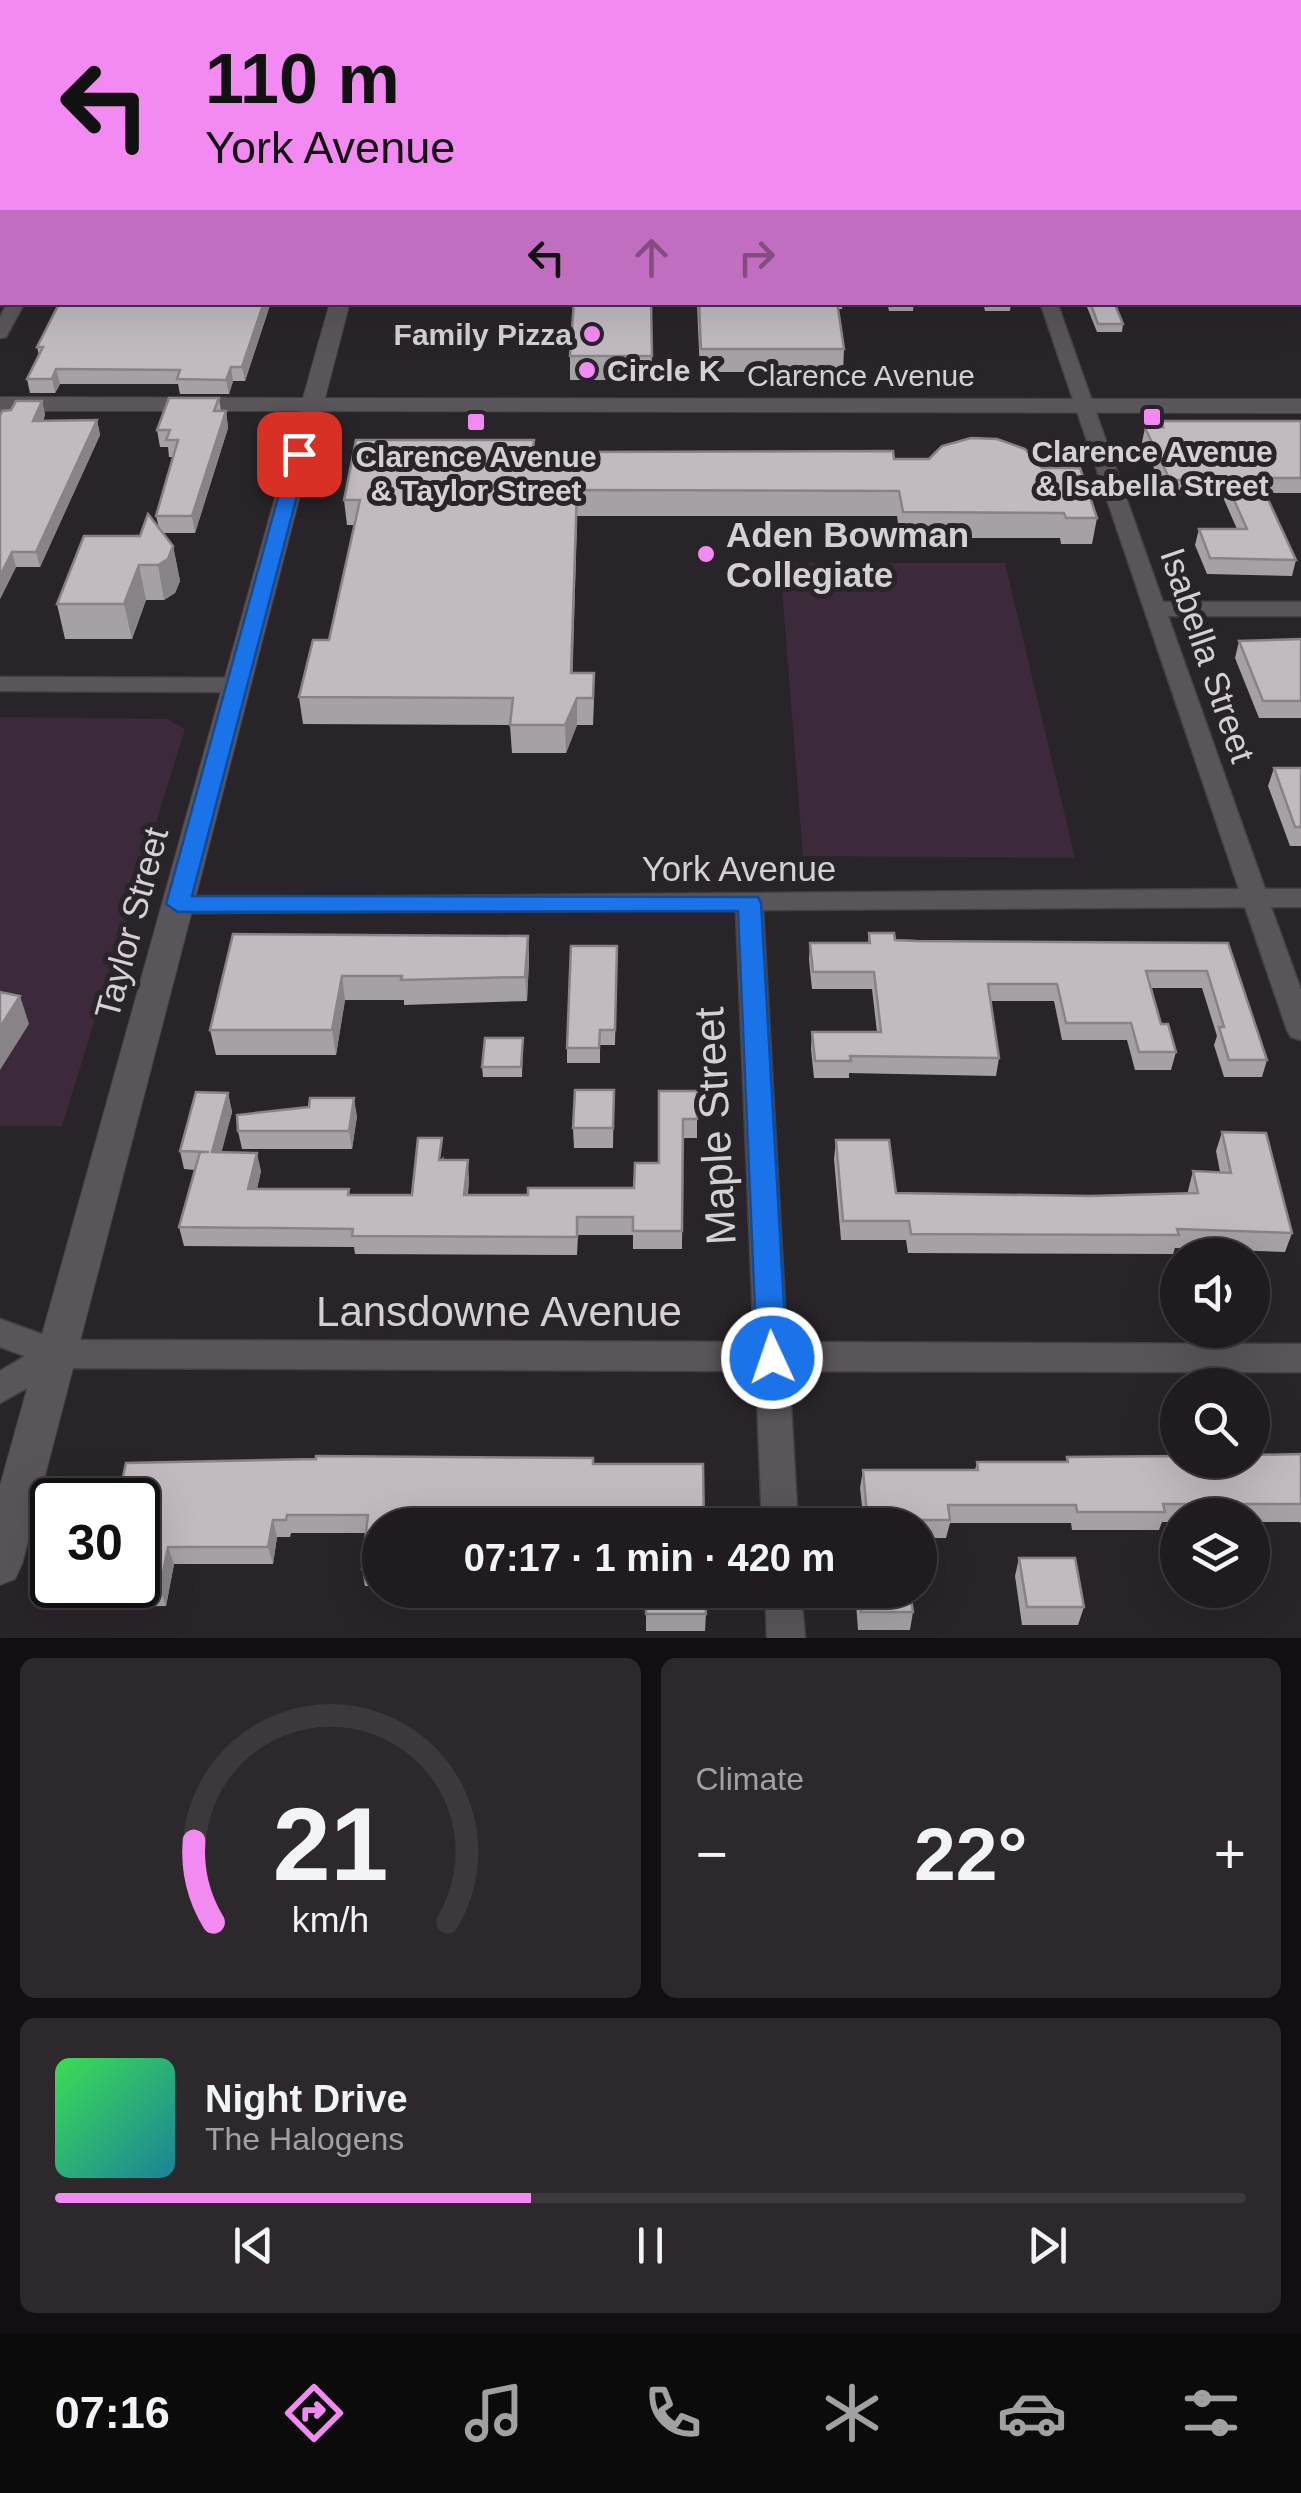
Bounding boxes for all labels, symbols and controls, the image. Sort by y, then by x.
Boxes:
icon: left [40,40,170,170]
text: 110 m [205,40,400,118]
text: York Avenue [205,122,455,173]
icon: left [519,230,574,285]
icon: ahead [624,230,679,285]
icon: right [729,230,784,285]
place label: Family Pizza [394,318,572,351]
marker: Family Pizza [581,323,603,345]
place label: Circle K [607,354,721,387]
marker: Circle K [576,359,598,381]
street label: Clarence Avenue [747,359,975,392]
marker: Clarence Avenue & Isabella Street [1141,406,1163,428]
marker: Clarence Avenue & Taylor Street [465,411,487,433]
pin [257,412,342,497]
icon: arrive [272,427,327,482]
place label: Clarence Avenue & Isabella Street [1031,435,1273,502]
place label: Clarence Avenue & Taylor Street [355,440,597,507]
place label: Aden Bowman Collegiate [726,515,969,594]
marker: Aden Bowman Collegiate [695,543,717,565]
street label: Isabella Street [1153,543,1263,767]
street label: Taylor Street [87,823,175,1023]
street label: York Avenue [642,849,836,888]
street label: Maple Street [685,1006,745,1246]
map controls [1160,1238,1270,1608]
button: sound [1160,1238,1270,1348]
street label: Lansdowne Avenue [316,1288,682,1335]
position arrow [720,1306,824,1410]
button: search [1160,1368,1270,1478]
speed limit sign: 30 [30,1478,160,1608]
button: layers [1160,1498,1270,1608]
text: 07:17 · 1 min · 420 m [464,1537,835,1579]
text: Climate [696,1761,804,1797]
text: 21 [272,1786,388,1902]
text: 22° [914,1812,1027,1896]
text: − [696,1823,728,1885]
text: + [1214,1823,1246,1885]
text: km/h [292,1900,369,1940]
text: Night Drive [205,2078,408,2120]
text: The Halogens [205,2121,404,2157]
icon: previous [226,2218,281,2273]
icon: pause [623,2218,678,2273]
icon: next [1020,2218,1075,2273]
icon: directions [279,2378,349,2448]
icon: music [459,2378,529,2448]
icon: phone [638,2378,708,2448]
icon: climate [817,2378,887,2448]
icon: car [997,2378,1067,2448]
icon: filters [1176,2378,1246,2448]
text: 07:16 [55,2387,170,2438]

